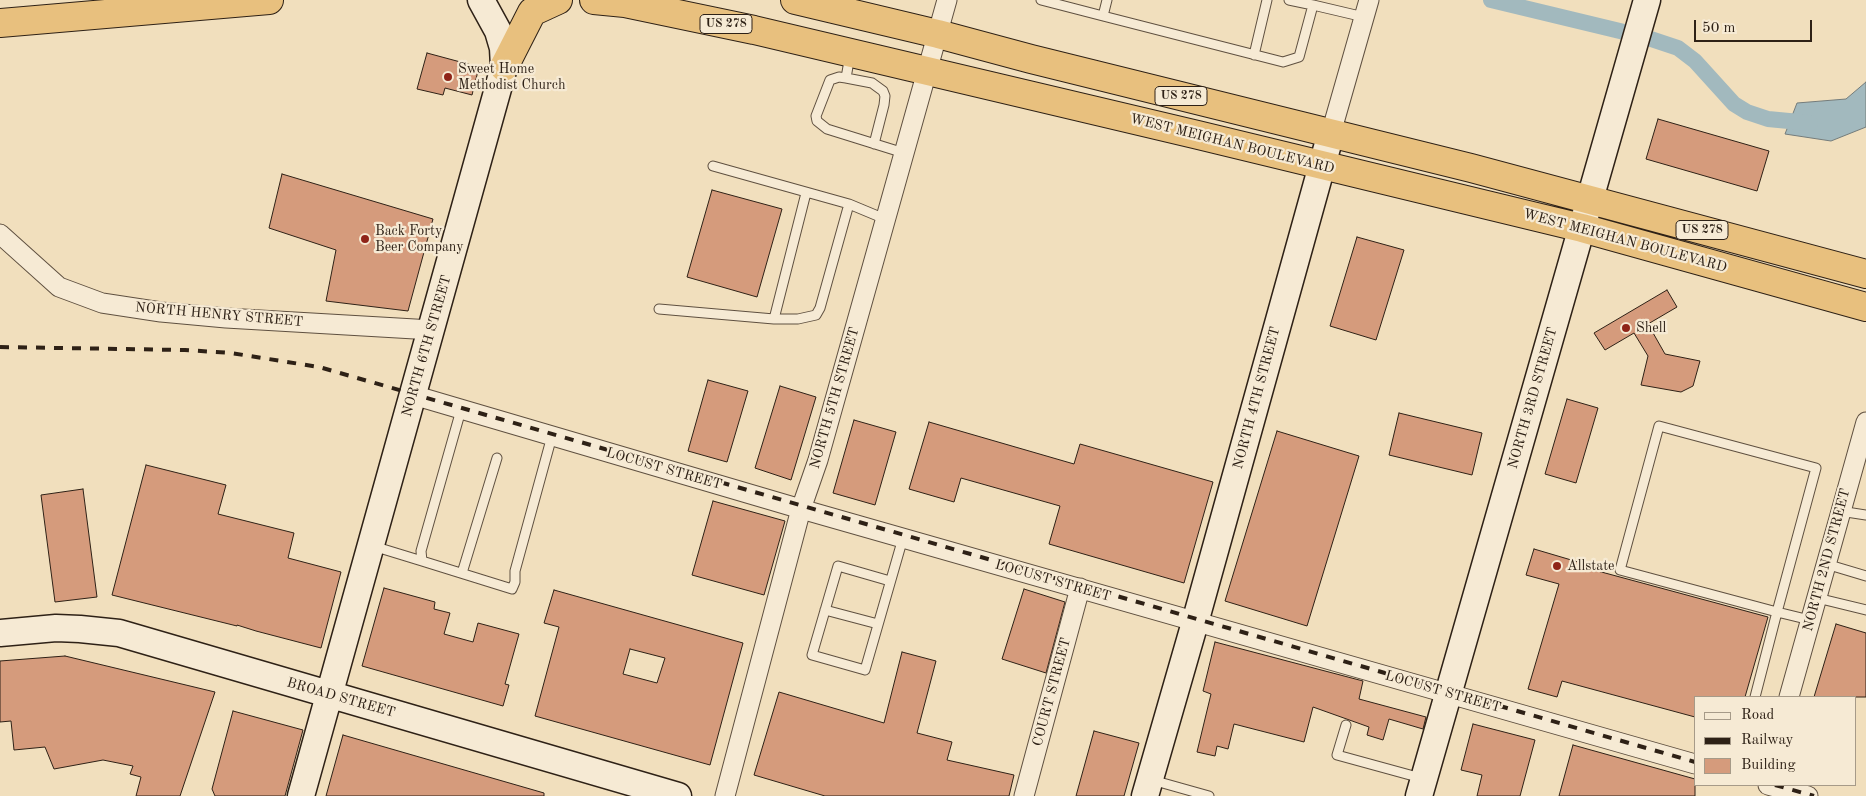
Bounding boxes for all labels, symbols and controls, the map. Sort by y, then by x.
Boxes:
scale bar [1696,10,1814,42]
road number: US 278 [700,14,752,34]
text: 50 m [1702,21,1736,36]
place label: Sweet Home Methodist Church [458,61,566,94]
marker: Sweet Home Methodist Church [442,71,454,83]
road number: US 278 [1155,86,1207,105]
street label: WEST MEIGHAN BOULEVARD [1128,110,1336,178]
street label: WEST MEIGHAN BOULEVARD [1521,206,1729,276]
road number: US 278 [1676,220,1728,240]
place label: Back Forty Beer Company [375,223,464,256]
marker: Back Forty Beer Company [359,233,371,245]
street label: NORTH 6TH STREET [399,273,455,419]
street label: NORTH HENRY STREET [134,299,304,331]
place label: Shell [1636,320,1666,336]
marker: Shell [1620,322,1632,334]
street label: NORTH 5TH STREET [807,325,863,471]
street label: NORTH 4TH STREET [1230,325,1284,471]
street label: NORTH 3RD STREET [1505,325,1561,471]
street label: LOCUST STREET [604,444,724,494]
street label: NORTH 2ND STREET [1800,487,1854,633]
street label: LOCUST STREET [993,556,1113,606]
place label: Allstate [1567,558,1614,574]
marker: Allstate [1551,560,1563,572]
street label: COURT STREET [1029,636,1075,748]
street label: LOCUST STREET [1383,667,1503,717]
street label: BROAD STREET [285,674,397,722]
legend [1694,696,1856,786]
text: Road [1741,708,1774,723]
text: Railway [1741,733,1794,748]
text: Building [1741,758,1796,773]

